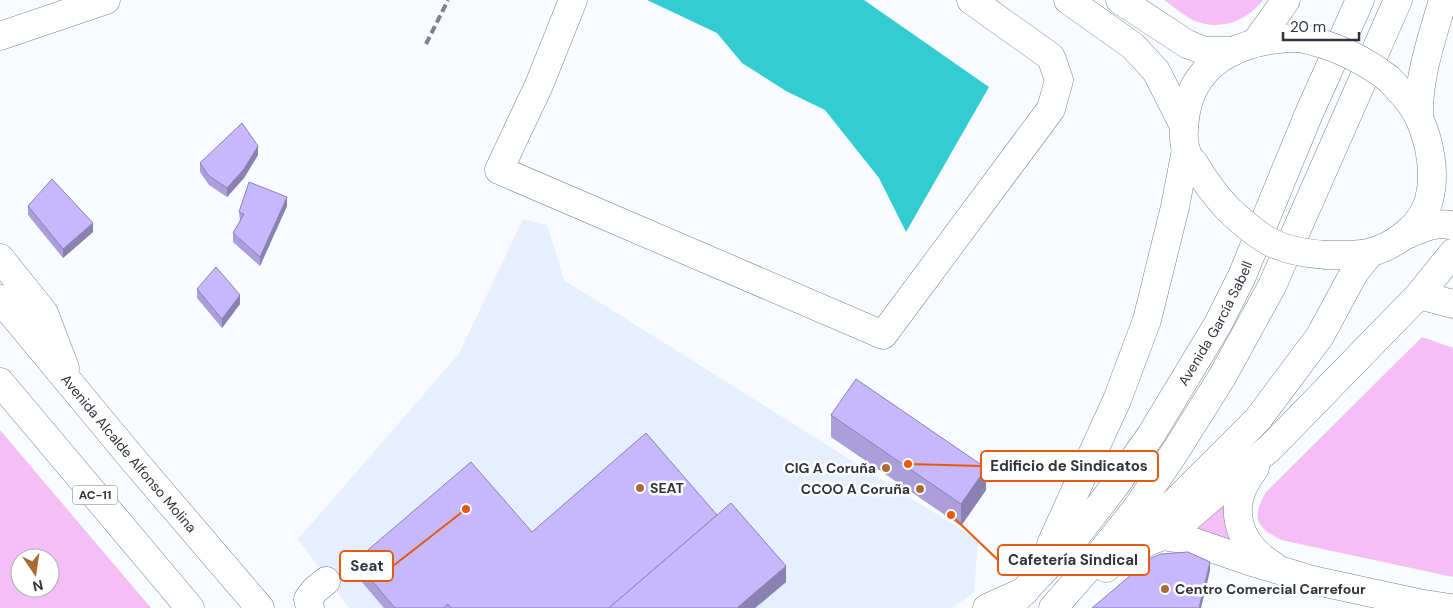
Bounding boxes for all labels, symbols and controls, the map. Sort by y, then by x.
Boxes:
scale bar [1283,10,1359,42]
text: 20 m [1290,17,1326,37]
street label: Avenida García Sabell [1174,258,1256,389]
street label: Avenida Alcalde Alfonso Molina [57,370,200,536]
callout: Edificio de Sindicatos [981,451,1158,481]
text: Edificio de Sindicatos [990,456,1148,476]
place label: CIG A Coruña [784,459,876,477]
marker: CIG A Coruña [880,462,892,474]
place label: SEAT [650,479,684,497]
place label: CCOO A Coruña [801,480,910,498]
marker: SEAT [634,482,646,494]
marker: CCOO A Coruña [914,483,926,495]
road number: AC-11 [72,486,118,504]
callout: Cafetería Sindical [998,545,1149,575]
north arrow [10,548,60,598]
text: Cafetería Sindical [1008,550,1138,570]
callout: Seat [340,551,393,581]
text: Seat [350,556,384,576]
text: N [31,576,45,596]
place label: Centro Comercial Carrefour [1175,580,1366,598]
marker: Centro Comercial Carrefour [1159,583,1171,595]

